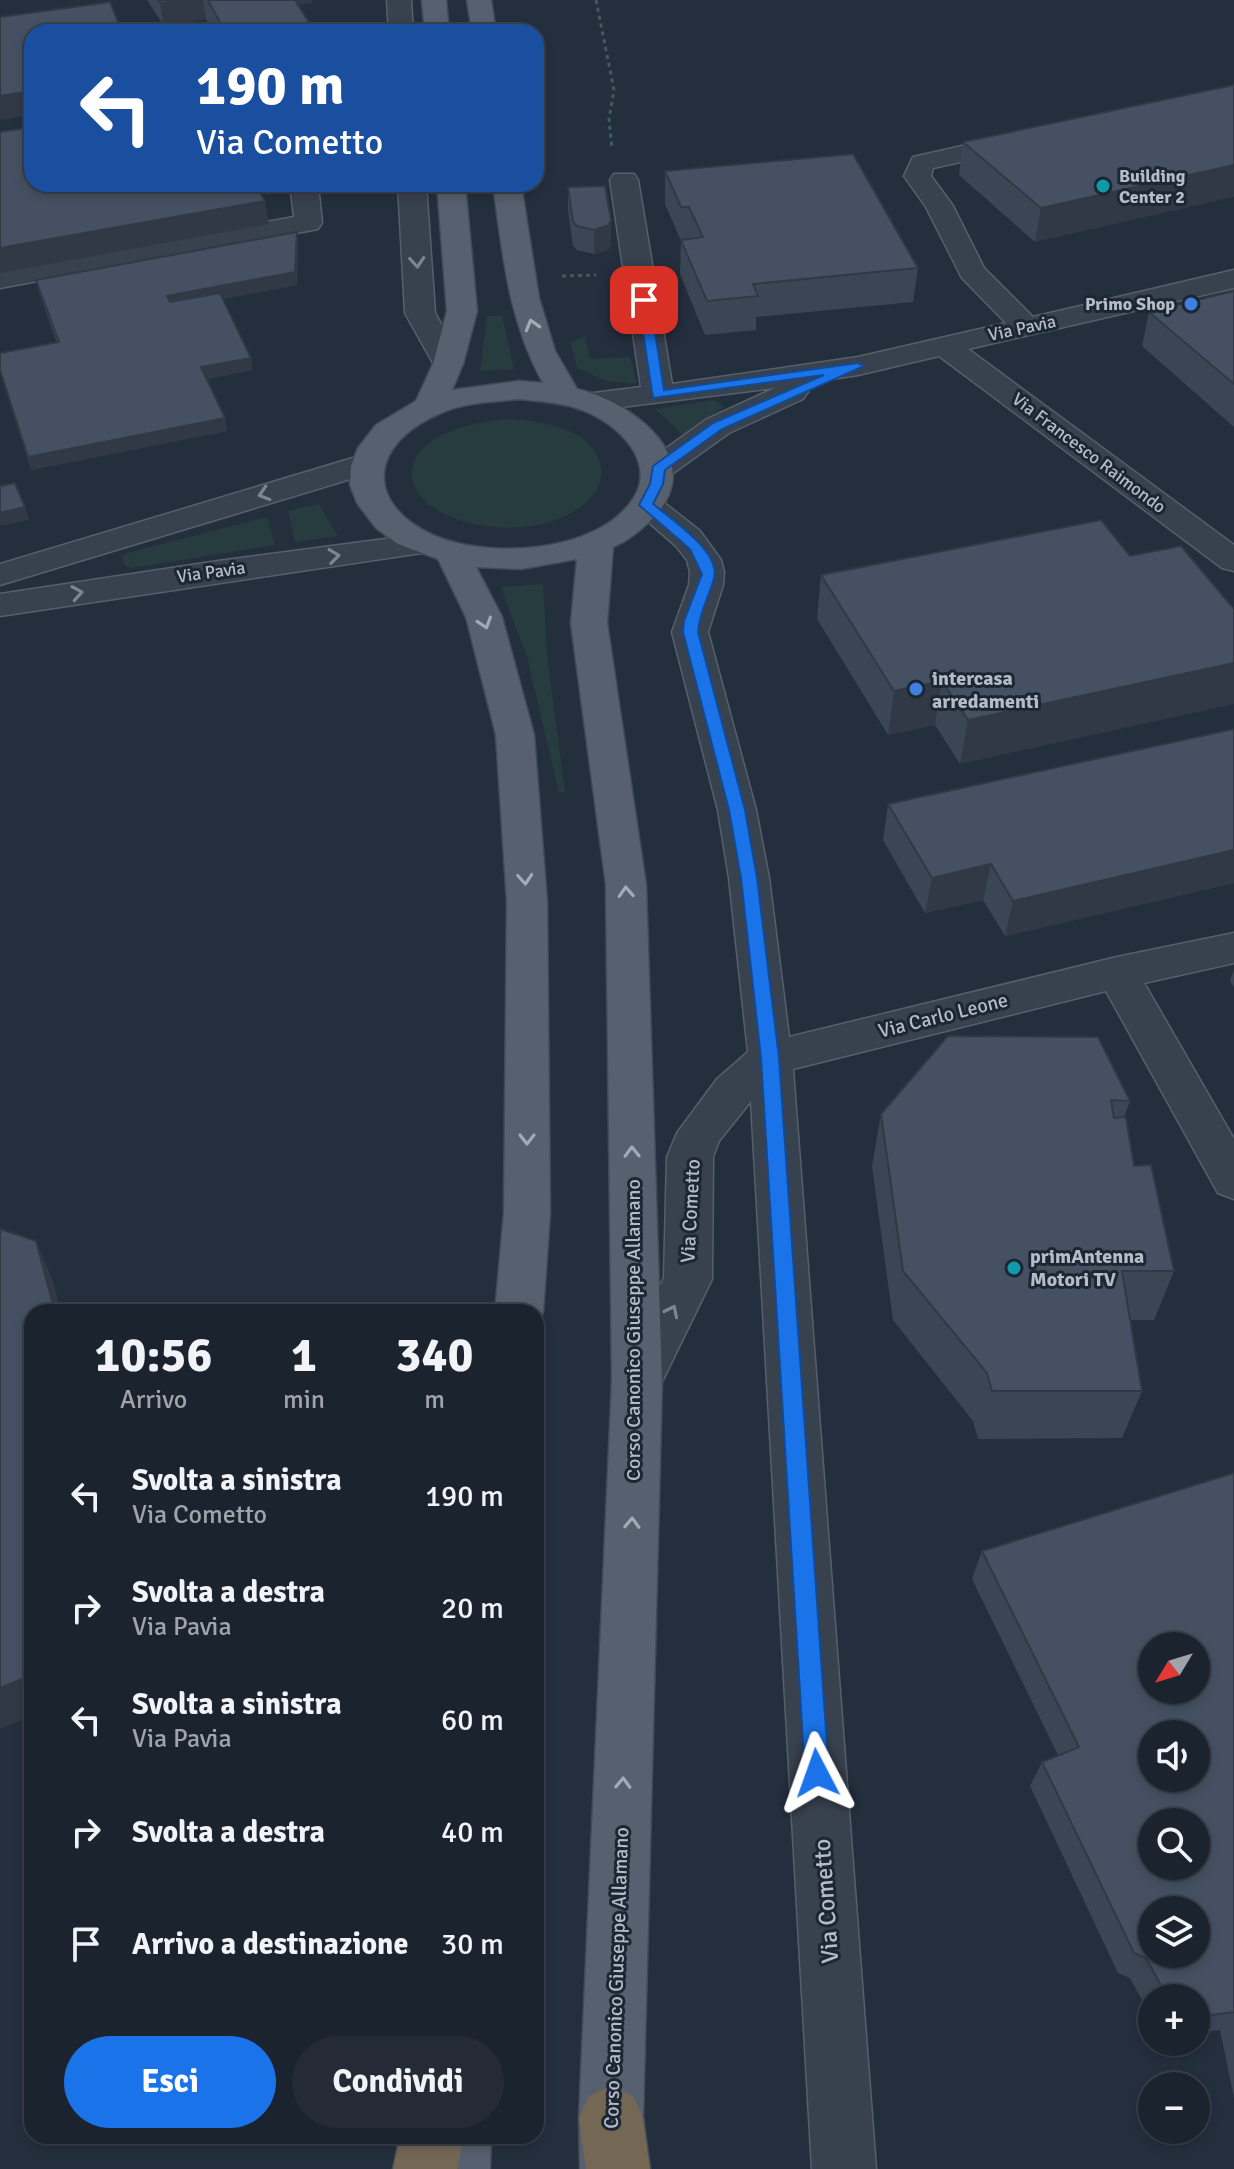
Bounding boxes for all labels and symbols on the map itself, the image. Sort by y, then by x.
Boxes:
place label: Building Center 2 [1119,165,1186,208]
marker: Building Center 2 [1094,177,1112,195]
one-way arrow [408,256,425,269]
pin [610,266,678,334]
place label: Primo Shop [1085,293,1175,315]
marker: Primo Shop [1182,295,1200,313]
street label: Via Pavia [986,310,1058,346]
one-way arrow [525,319,541,332]
street label: Via Francesco Raimondo [1008,388,1170,518]
one-way arrow [258,485,272,501]
one-way arrow [328,547,341,564]
street label: Via Pavia [175,556,247,588]
one-way arrow [70,585,84,602]
one-way arrow [476,616,492,630]
place label: intercasa arredamenti [932,666,1039,714]
marker: intercasa arredamenti [907,680,925,698]
one-way arrow [516,873,533,886]
one-way arrow [618,885,635,898]
street label: Via Carlo Leone [876,987,1010,1044]
one-way arrow [518,1133,536,1146]
one-way arrow [623,1145,641,1158]
street label: Via Cometto [675,1158,706,1264]
street label: Corso Canonico Giuseppe Allamano [621,1179,646,1481]
place label: primAntenna Motori TV [1030,1244,1144,1292]
marker: primAntenna Motori TV [1005,1259,1023,1277]
one-way arrow [662,1304,678,1319]
one-way arrow [624,1516,641,1529]
north arrow [1138,1632,1210,1704]
position arrow [775,1731,859,1815]
one-way arrow [614,1776,631,1789]
street label: Corso Canonico Giuseppe Allamano [599,1827,634,2129]
street label: Via Cometto [807,1838,845,1964]

